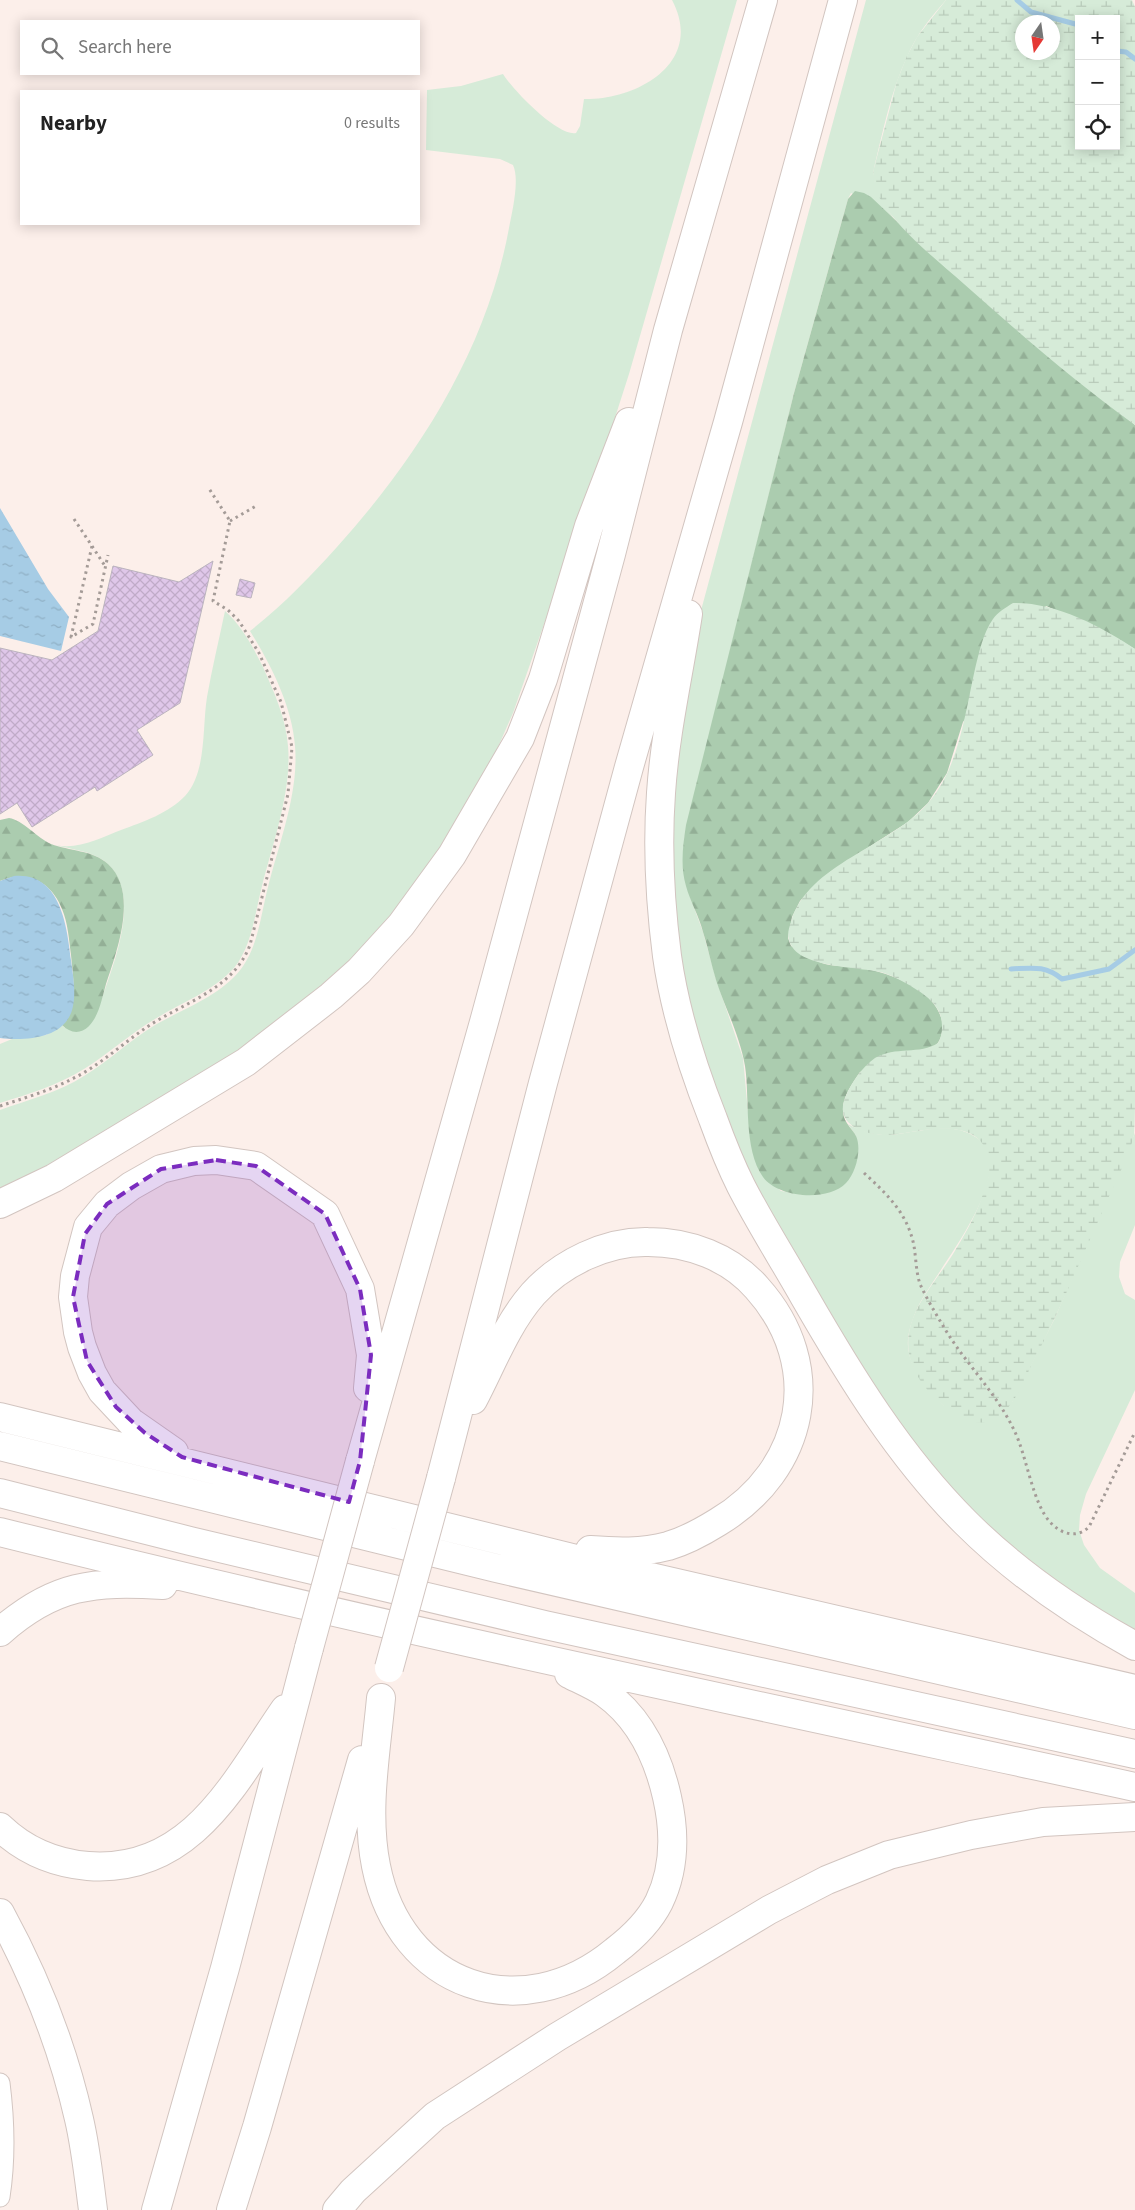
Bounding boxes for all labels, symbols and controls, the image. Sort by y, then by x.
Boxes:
north arrow [1015,15,1060,60]
map controls [1075,15,1120,150]
button: + [1075,15,1120,60]
search box [20,20,420,75]
icon: search [38,34,66,62]
text: Search here [78,34,172,61]
button: − [1075,60,1120,105]
button: locate [1075,105,1120,150]
text: Nearby [40,108,107,138]
text: 0 results [344,112,400,134]

